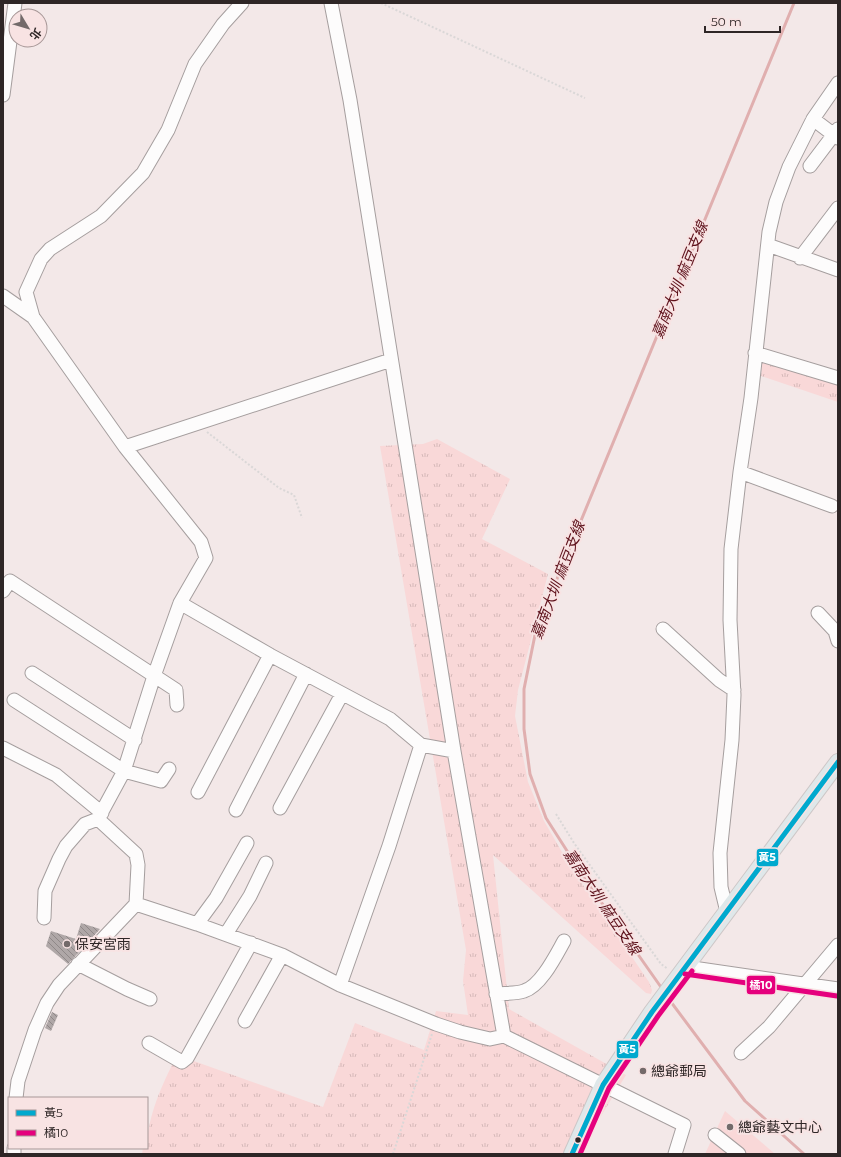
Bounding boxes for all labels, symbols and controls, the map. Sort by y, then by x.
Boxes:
north arrow [8,8,48,48]
scale bar [705,8,780,34]
text: 50 m [711,14,742,29]
text: 北 [27,26,45,43]
water label: 嘉南大圳 麻豆支線 [648,217,712,341]
water label: 嘉南大圳 麻豆支線 [526,517,589,641]
water label: 嘉南大圳 麻豆支線 [560,845,646,960]
line badge: 黃5 [756,848,779,867]
text: 黃5 [758,850,776,864]
place label: 保安宮雨 [75,935,131,953]
marker: 保安宮雨 [62,939,72,949]
line badge: 橘10 [746,975,776,995]
text: 橘10 [750,978,773,992]
line badge: 黃5 [616,1040,639,1059]
text: 黃5 [618,1042,636,1056]
place label: 總爺郵局 [651,1062,707,1080]
marker: 總爺郵局 [638,1066,648,1076]
legend [8,1097,148,1149]
text: 黃5 [44,1105,63,1120]
place label: 總爺藝文中心 [738,1118,822,1136]
marker: 總爺藝文中心 [725,1122,735,1132]
text: 橘10 [44,1125,68,1140]
unlabelled marker [573,1135,583,1145]

